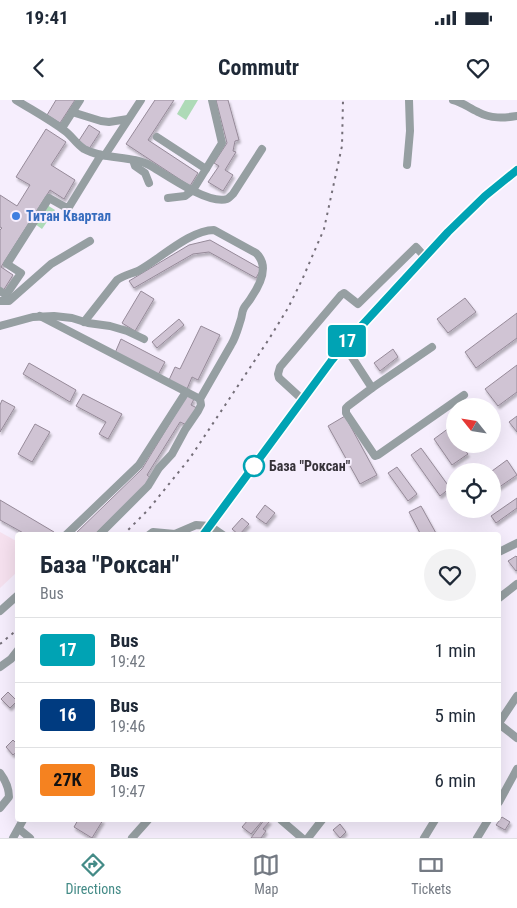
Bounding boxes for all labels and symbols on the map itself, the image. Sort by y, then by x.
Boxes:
place label: Титан Квартал [26,208,111,224]
marker: Титан Квартал [10,210,22,222]
line badge: 17 [324,325,370,357]
north arrow [446,398,501,452]
marker: База "Роксан" [243,455,265,477]
place label: База "Роксан" [269,458,351,474]

